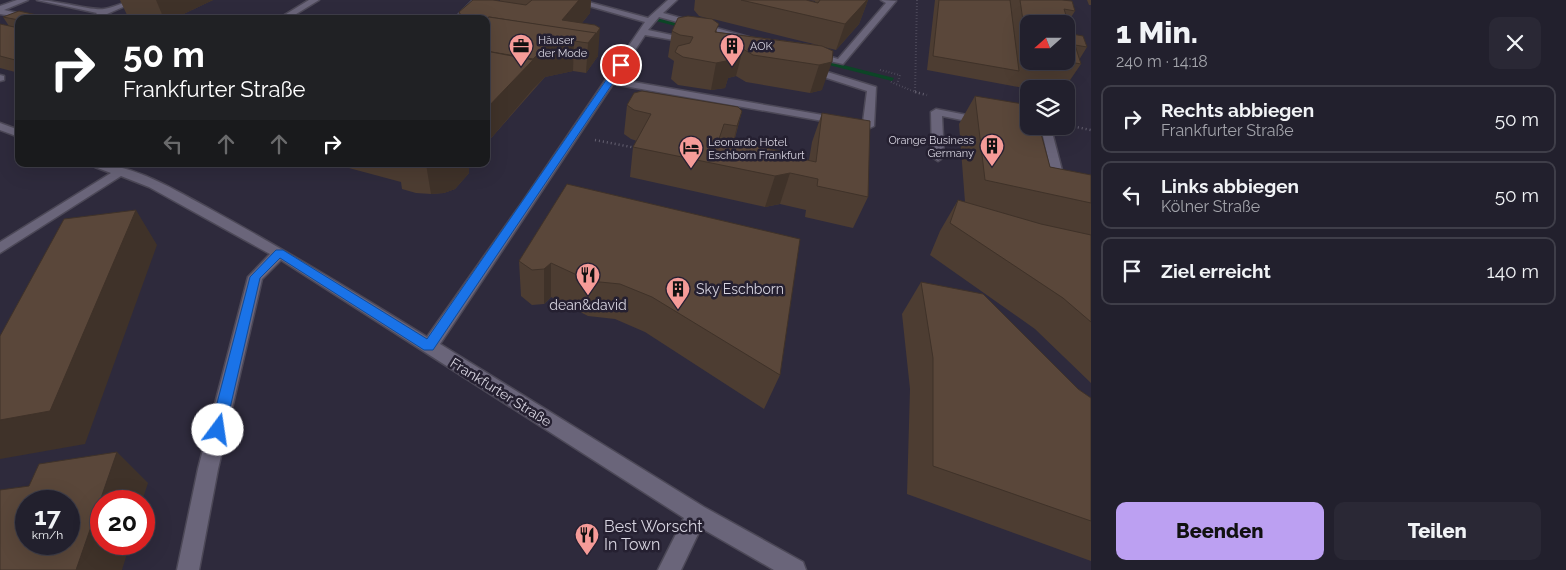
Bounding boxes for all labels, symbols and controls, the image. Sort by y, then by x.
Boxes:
north arrow [1020,15,1075,70]
map controls [1020,15,1075,135]
text: 1 Min. [1116,15,1198,50]
button: close [1489,17,1541,69]
office icon: Häuser der Mode [508,33,534,67]
building icon: AOK [719,33,745,67]
text: 50 m [123,34,205,75]
place label: Häuser der Mode [538,34,588,60]
icon: right [40,35,105,100]
place label: AOK [750,40,773,53]
pin [600,44,642,86]
icon: arrive [607,51,635,79]
text: 240 m · 14:18 [1116,52,1208,71]
text: Frankfurter Straße [123,76,305,102]
button: layers [1020,80,1075,135]
text: Rechts abbiegen [1161,99,1314,121]
icon: right [1118,105,1146,133]
text: 50 m [1495,108,1539,130]
text: Frankfurter Straße [1161,121,1294,140]
icon: left [159,130,187,158]
icon: ahead [212,130,240,158]
icon: ahead [265,130,293,158]
icon: right [318,130,346,158]
building icon: Orange Business Germany [979,133,1005,167]
place label: Orange Business Germany [888,134,974,160]
hotel icon: Leonardo Hotel Eschborn Frankfurt [678,135,704,169]
place label: Leonardo Hotel Eschborn Frankfurt [708,136,805,162]
text: Links abbiegen [1161,175,1299,197]
icon: left [1118,181,1146,209]
text: 50 m [1495,184,1539,206]
text: Kölner Straße [1161,197,1260,216]
icon: arrive [1118,257,1146,285]
text: Ziel erreicht [1161,260,1271,282]
text: 140 m [1487,260,1539,282]
restaurant icon: dean&david [575,262,601,296]
building icon: Sky Eschborn [665,276,691,310]
place label: Sky Eschborn [696,281,784,297]
place label: dean&david [549,297,627,313]
street label: Frankfurter Straße [448,354,554,430]
position arrow [191,403,243,455]
speed limit sign: 20 [90,490,155,555]
text: 17 [34,501,61,531]
button: Beenden [1116,502,1324,560]
button: Teilen [1334,502,1541,560]
place label: Best Worscht In Town [604,517,703,554]
restaurant icon: Best Worscht In Town [574,522,600,556]
text: km/h [32,528,63,542]

